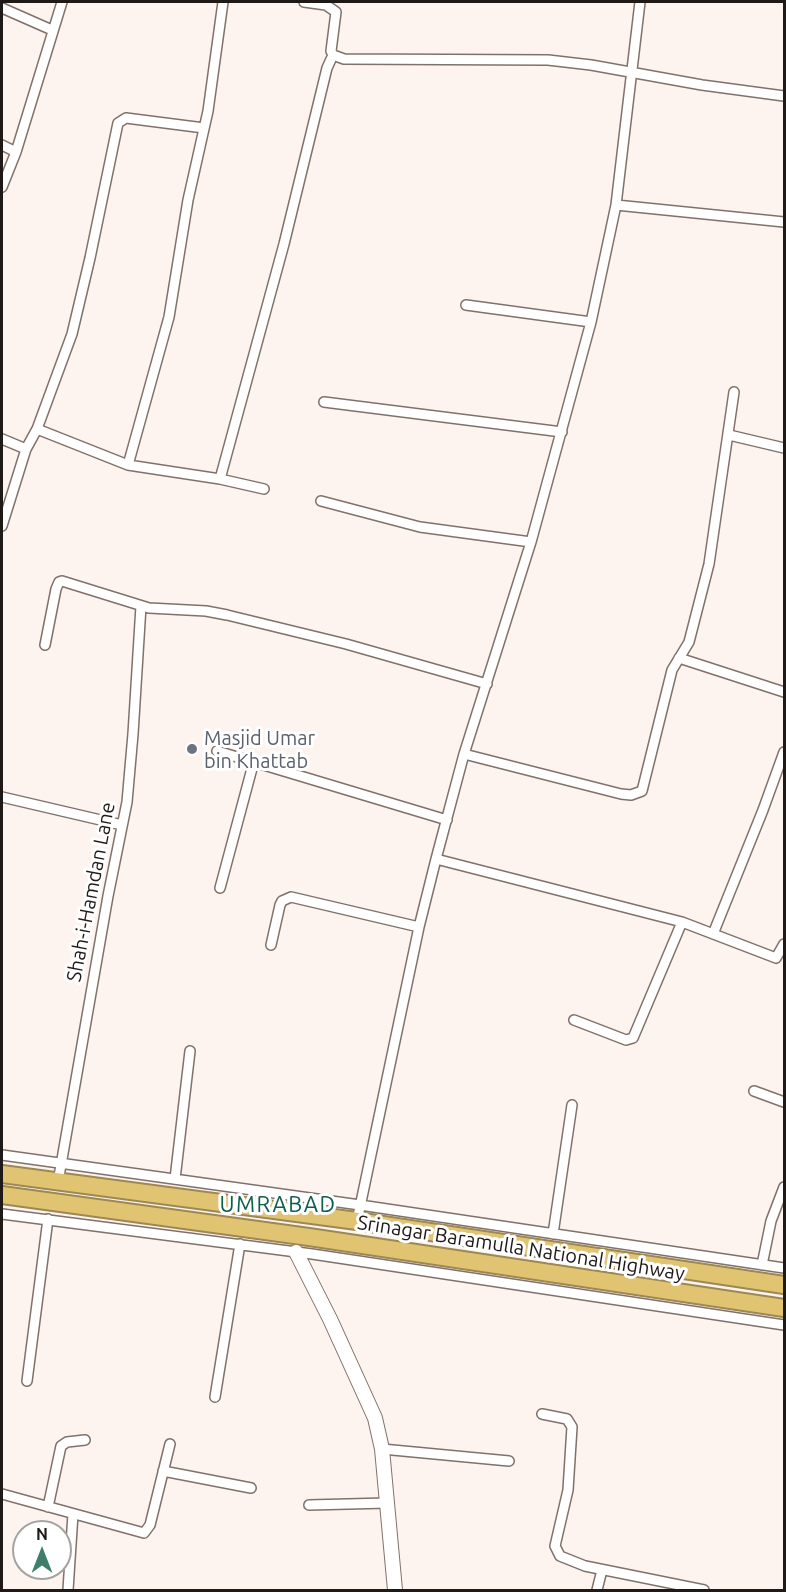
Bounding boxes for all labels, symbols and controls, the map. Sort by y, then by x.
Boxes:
place label: Masjid Umar bin Khattab [204,726,315,773]
marker: Masjid Umar bin Khattab [185,742,199,756]
street label: Shah-i-Hamdan Lane [62,800,120,984]
district label: UMRABAD [219,1192,337,1218]
street label: Srinagar Baramulla National Highway [356,1210,686,1286]
north arrow [12,1520,72,1580]
text: N [36,1525,48,1543]

